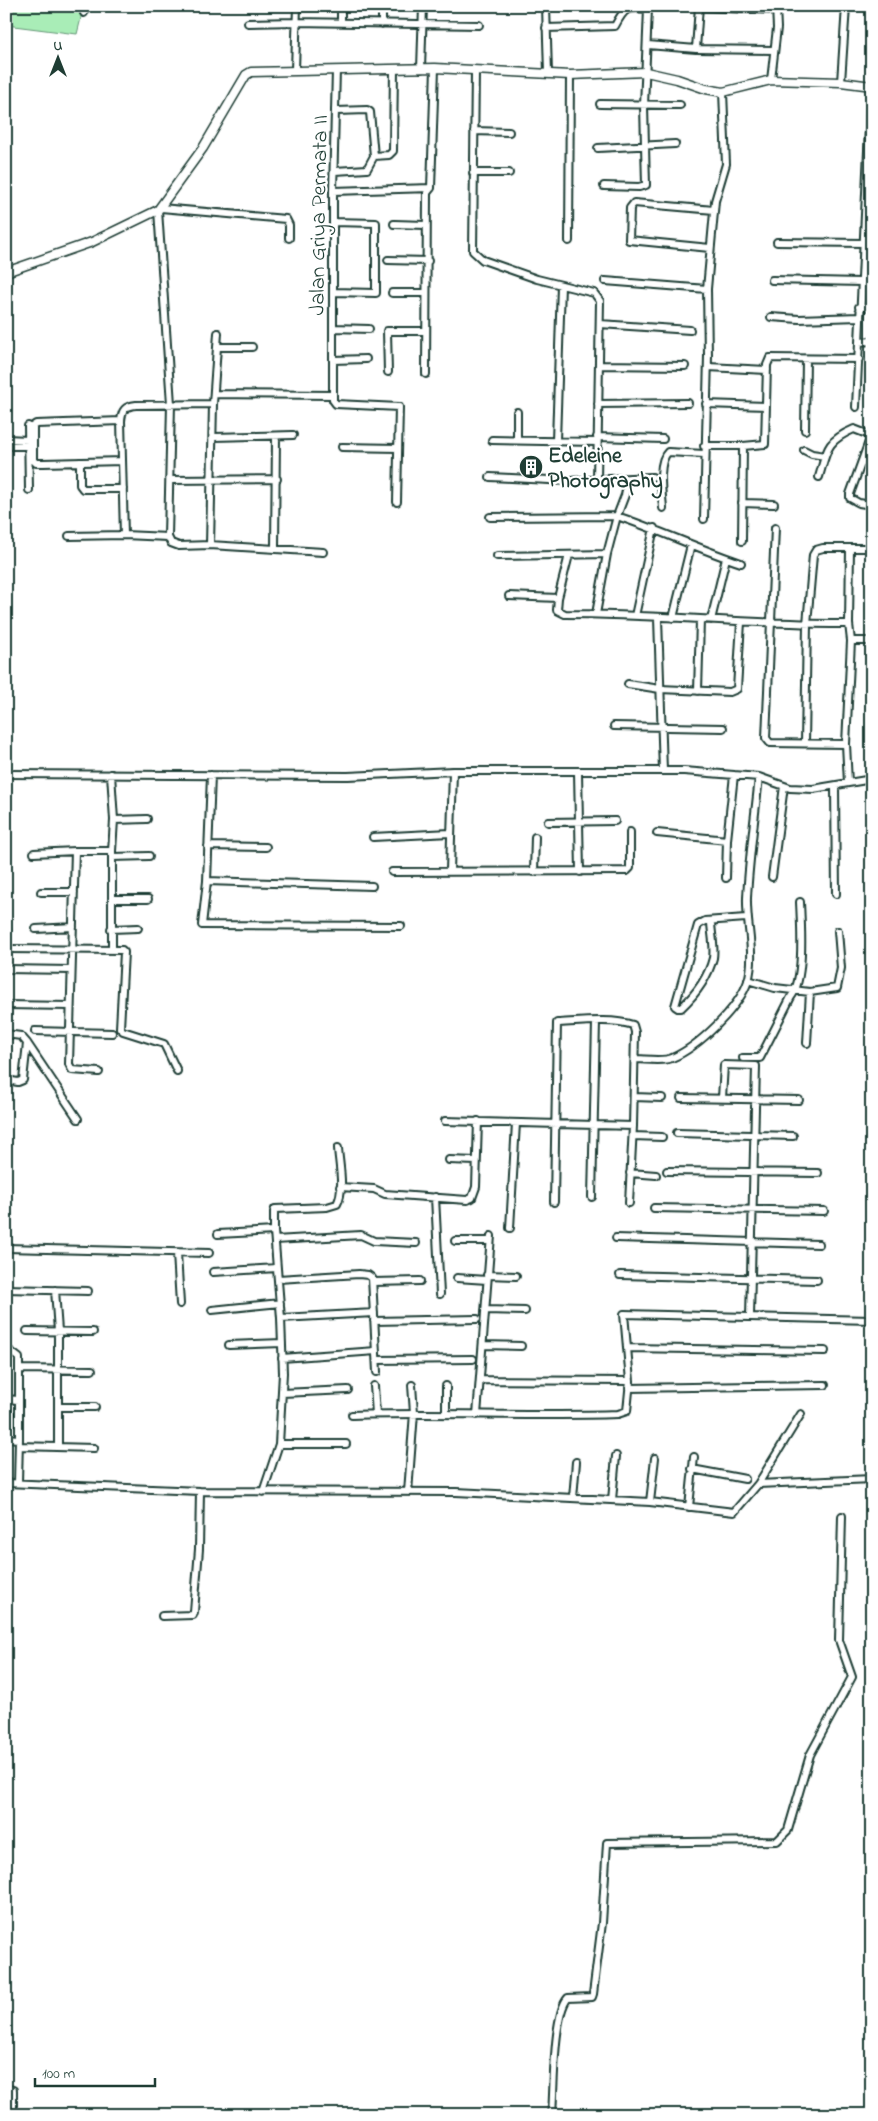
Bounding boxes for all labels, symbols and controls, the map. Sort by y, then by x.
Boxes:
north arrow [32,32,82,82]
text: U [54,36,63,57]
street label: Jalan Griya Permata II [302,114,339,316]
place label: Edeleine Photography [548,441,663,499]
building icon: Edeleine Photography [518,454,544,480]
scale bar [35,2056,155,2088]
text: 100 m [42,2063,75,2085]

